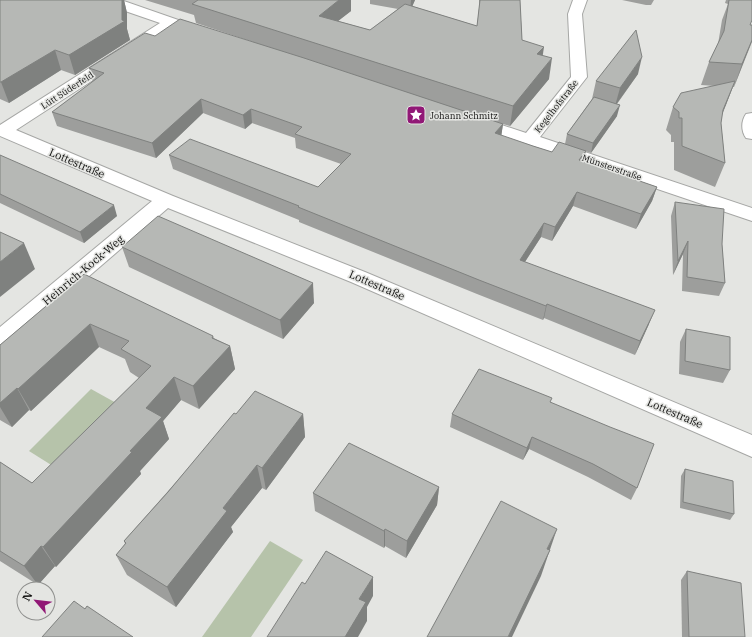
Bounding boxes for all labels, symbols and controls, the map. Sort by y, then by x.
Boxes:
street label: Lütt Süderfeld [39,69,96,111]
street label: Kegelhofstraße [532,77,580,135]
place icon: Johann Schmitz [405,104,427,126]
place label: Johann Schmitz [430,110,498,121]
street label: Lottestraße [47,145,107,181]
street label: Münsterstraße [581,152,643,182]
street label: Heinrich-Kock-Weg [39,232,127,308]
street label: Lottestraße [347,267,407,303]
street label: Lottestraße [645,395,705,431]
north arrow [16,581,56,621]
text: N [19,589,36,603]

